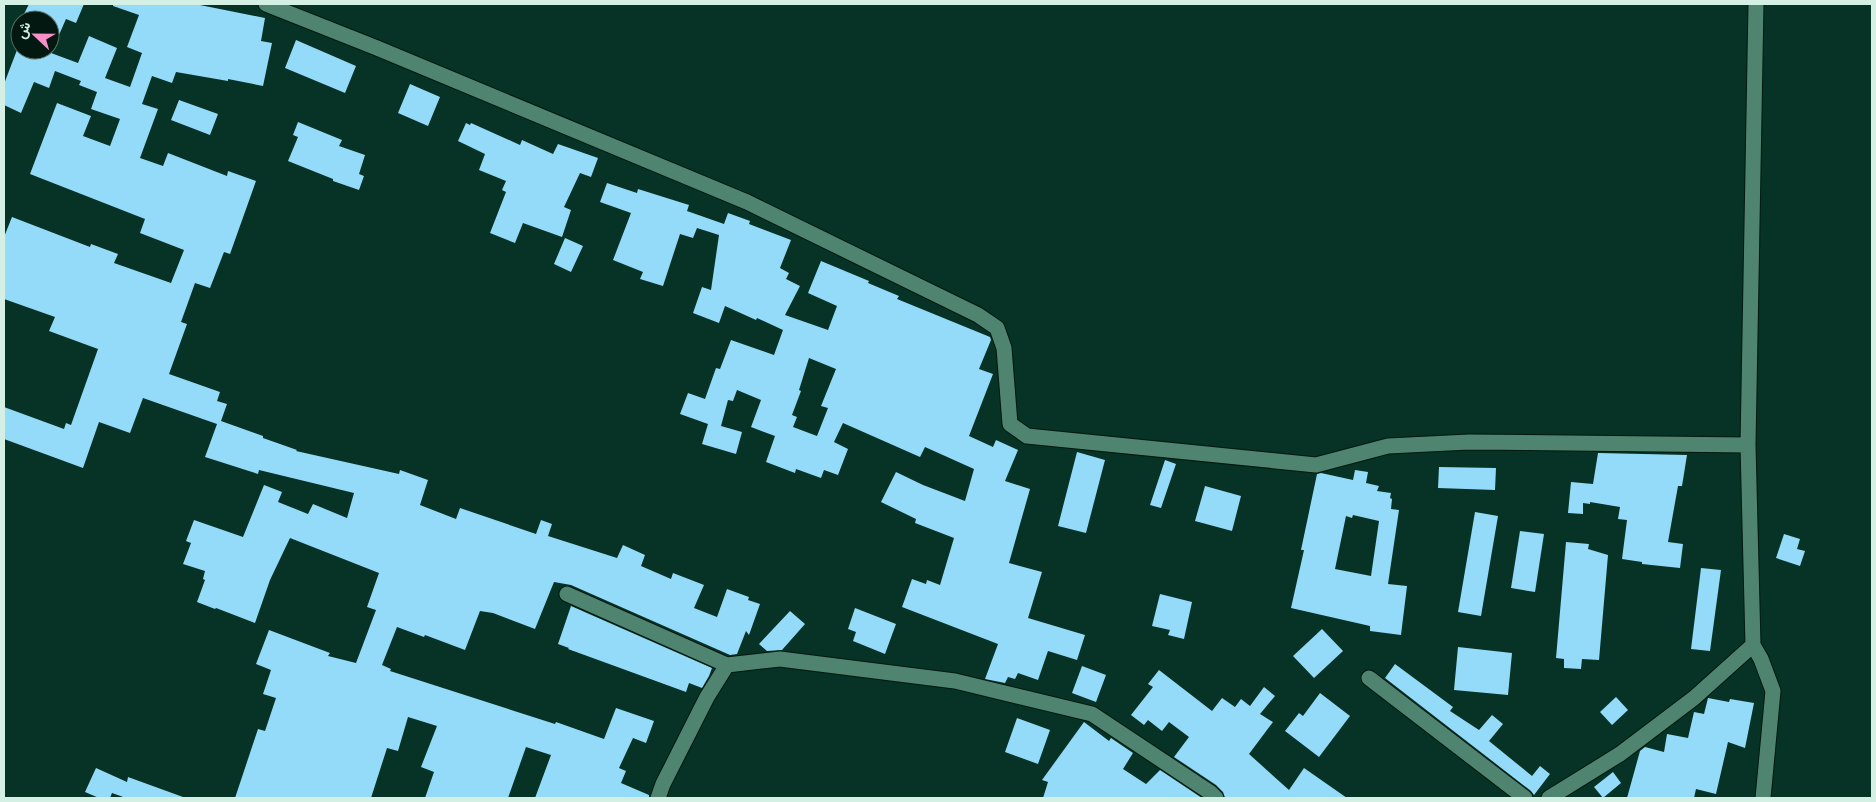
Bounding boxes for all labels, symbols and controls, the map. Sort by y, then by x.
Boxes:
north arrow [10,10,60,60]
text: ش [11,19,35,41]

